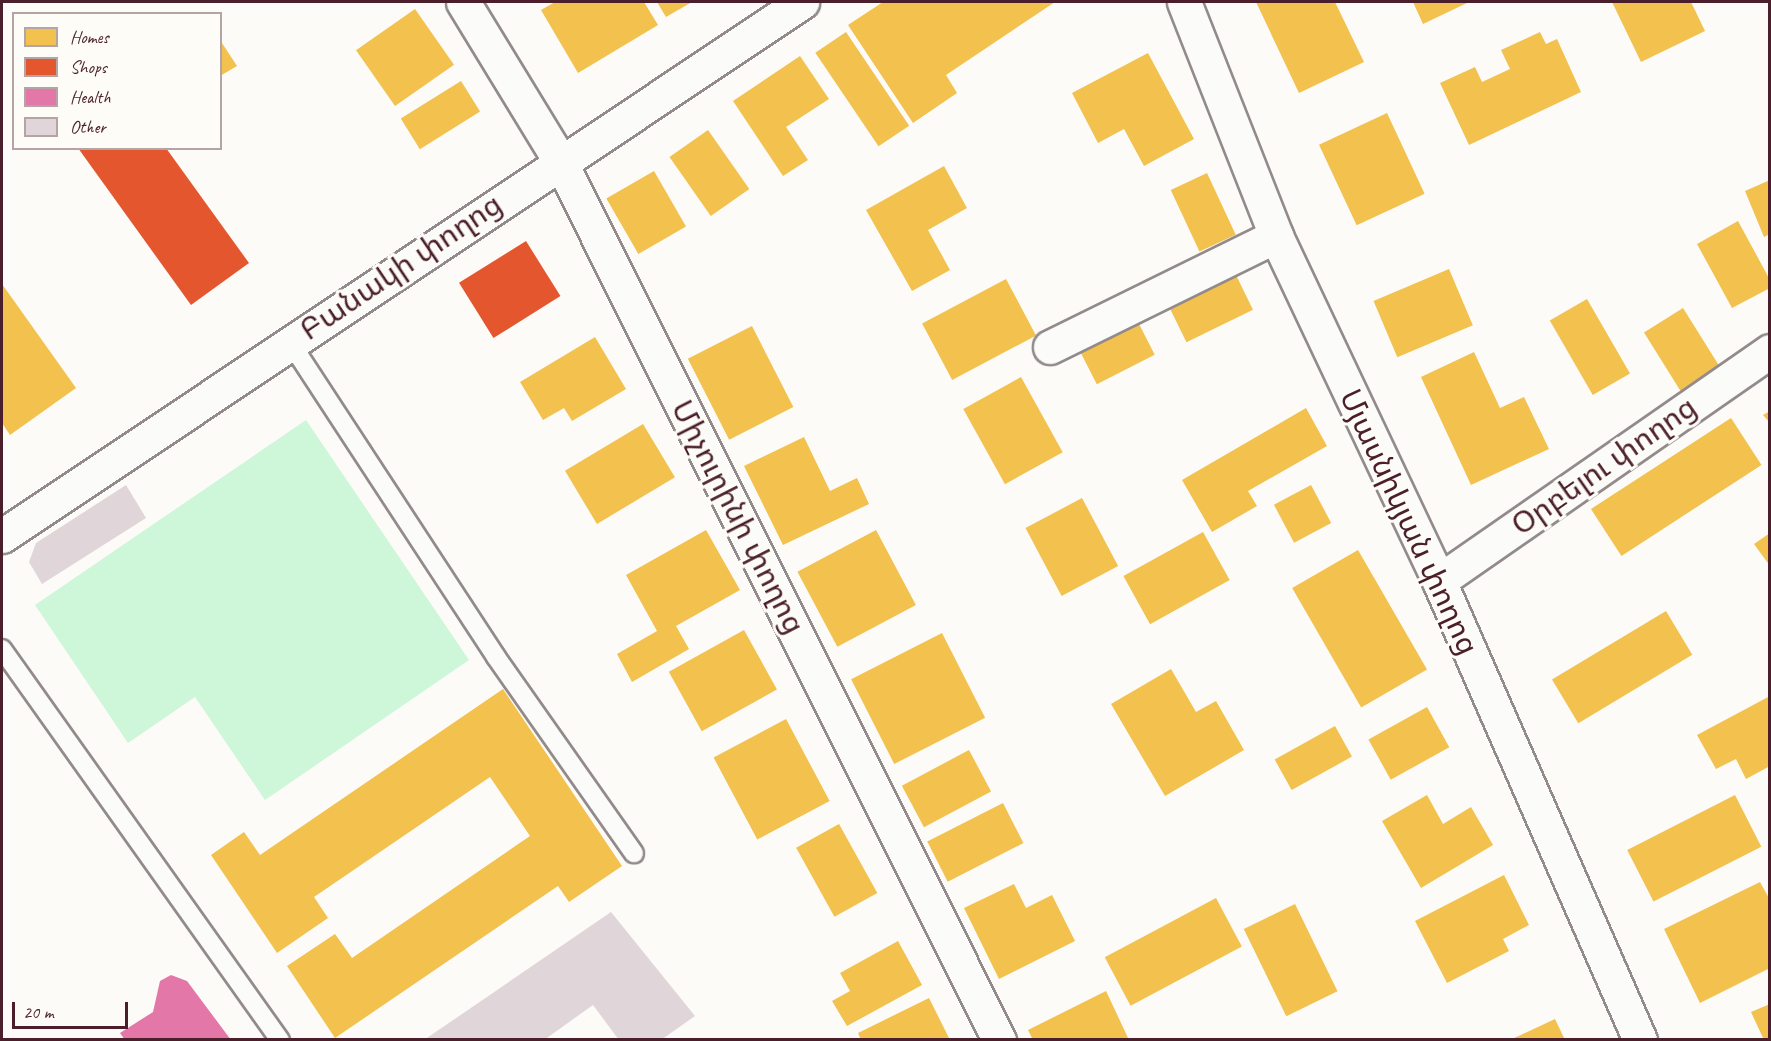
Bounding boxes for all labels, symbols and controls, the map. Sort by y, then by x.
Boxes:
legend [12,12,222,150]
text: Homes [70,26,109,48]
text: Shops [70,56,107,78]
text: Health [70,86,110,108]
text: Other [70,116,106,138]
street label: Բանակի փողոց [293,186,509,348]
street label: Մյասնիկյան փողոց [1332,384,1486,660]
street label: Օրբելու փողոց [1505,389,1703,543]
street label: Միչուրինի փողոց [664,394,812,640]
scale bar [15,990,130,1028]
text: 20 m [23,1001,54,1023]

